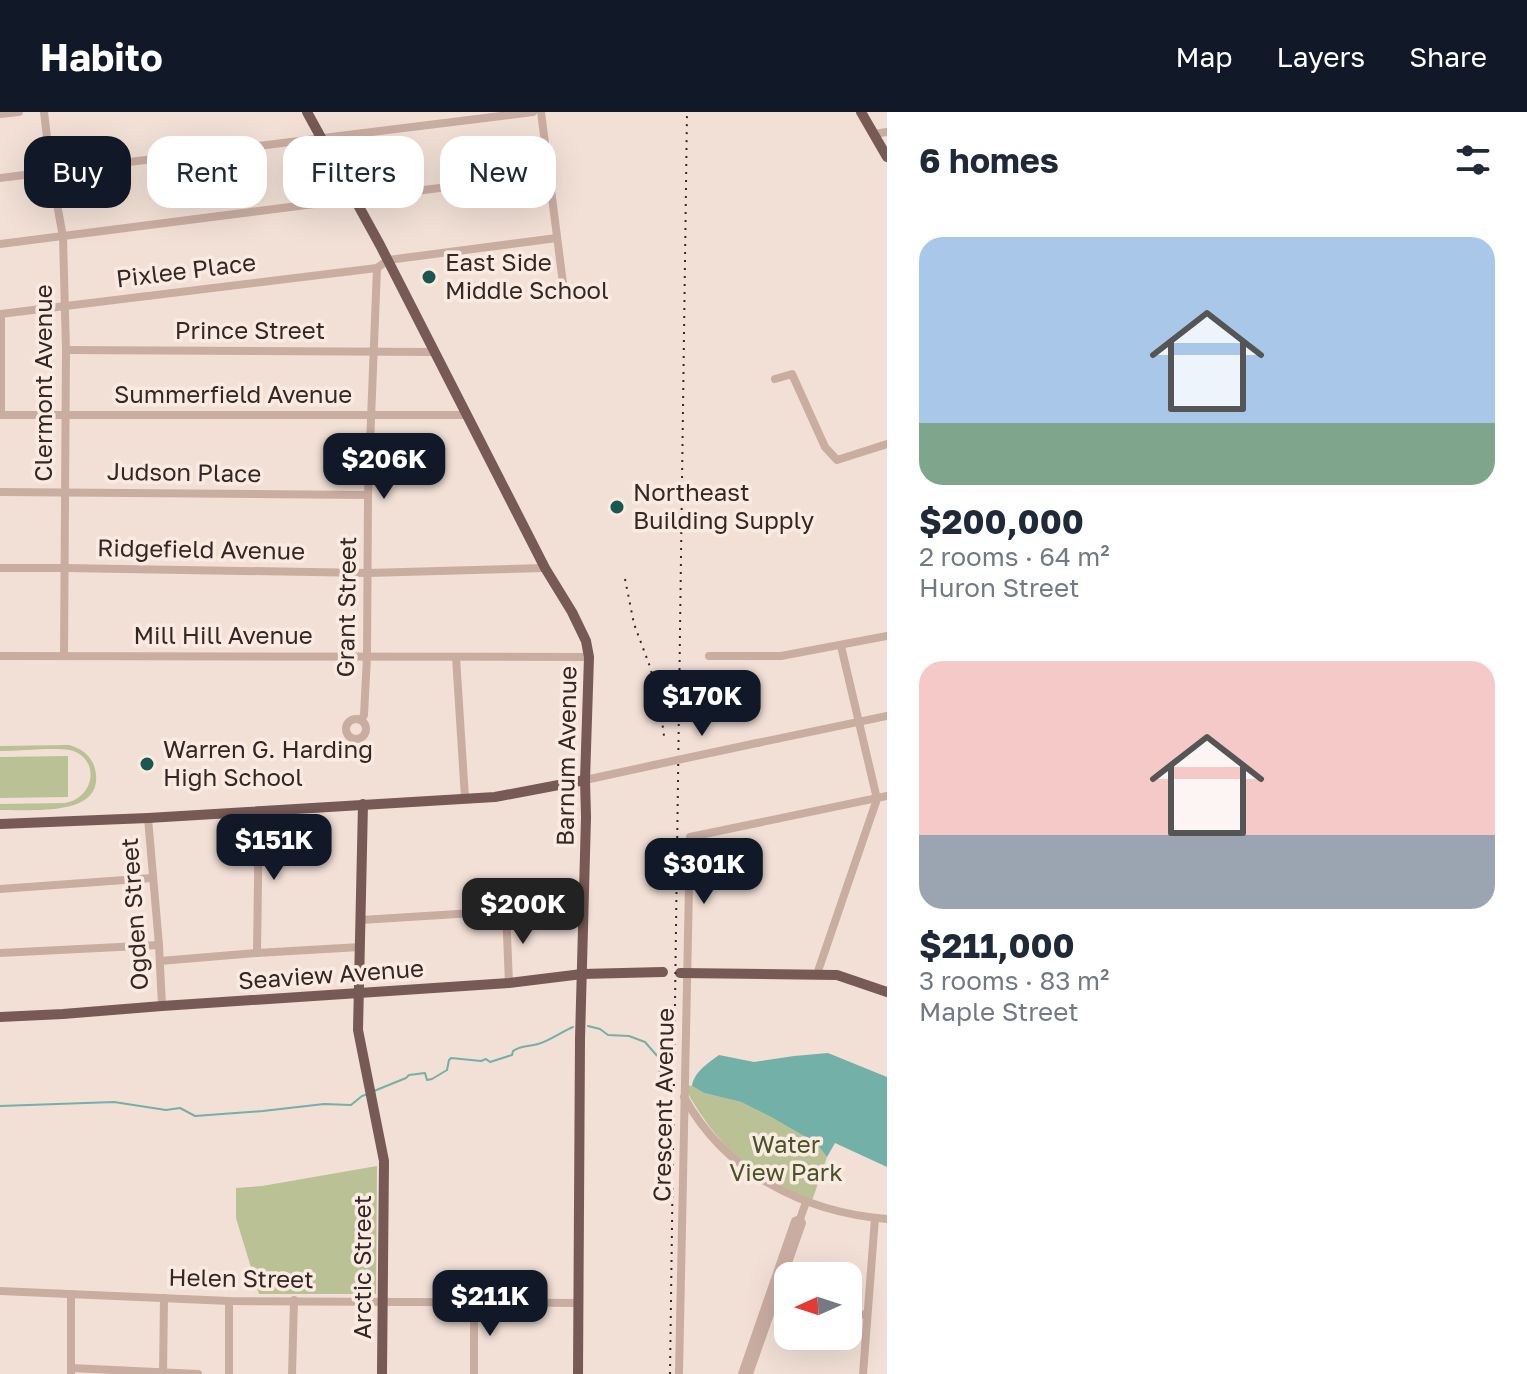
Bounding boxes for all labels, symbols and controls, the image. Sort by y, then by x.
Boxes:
text: Habito [40,34,163,79]
text: Map [1175,40,1233,73]
text: Layers [1277,40,1365,73]
text: Share [1409,40,1487,73]
chip: Buy [24,136,131,208]
chip: Rent [147,136,267,208]
chip: Filters [283,136,424,208]
chip: New [440,136,556,208]
icon: filters [1451,138,1495,182]
text: 6 homes [919,140,1059,180]
street label: Pixlee Place [114,247,257,292]
place label: East Side Middle School [445,247,609,304]
marker: East Side Middle School [420,268,438,286]
street label: Clermont Avenue [28,284,57,482]
icon: home [1135,289,1279,433]
street label: Prince Street [175,315,325,344]
street label: Summerfield Avenue [114,379,352,408]
pin: $206K [328,433,440,501]
text: $206K [341,443,427,474]
street label: Judson Place [107,456,261,487]
place label: Northeast Building Supply [633,477,814,534]
marker: Northeast Building Supply [608,498,626,516]
text: $200,000 [919,501,1084,541]
street label: Ridgefield Avenue [97,532,305,565]
street label: Grant Street [330,536,361,678]
text: 2 rooms · 64 m² [919,541,1110,572]
text: Huron Street [919,572,1079,603]
street label: Mill Hill Avenue [133,620,313,649]
street label: Barnum Avenue [549,666,582,846]
pin: $170K [646,670,758,738]
text: $170K [662,680,742,711]
icon: home [1135,713,1279,857]
place label: Warren G. Harding High School [163,734,373,791]
marker: Warren G. Harding High School [138,755,156,773]
pin: $151K [218,814,330,882]
text: $151K [235,824,313,855]
street label: Ogden Street [114,837,153,991]
pin: $301K [648,838,760,906]
text: $301K [663,848,745,879]
pin: $200K [467,878,579,946]
text: $200K [480,888,566,919]
text: $211,000 [919,925,1075,965]
street label: Seaview Avenue [237,953,425,994]
text: 3 rooms · 83 m² [919,965,1109,996]
text: Maple Street [919,996,1079,1027]
street label: Crescent Avenue [646,1008,679,1202]
park label: Water View Park [729,1129,843,1186]
street label: Arctic Street [347,1195,376,1339]
street label: Helen Street [168,1262,314,1293]
north arrow [774,1262,862,1350]
map controls [774,1262,862,1350]
pin: $211K [434,1270,546,1338]
text: $211K [451,1280,529,1311]

